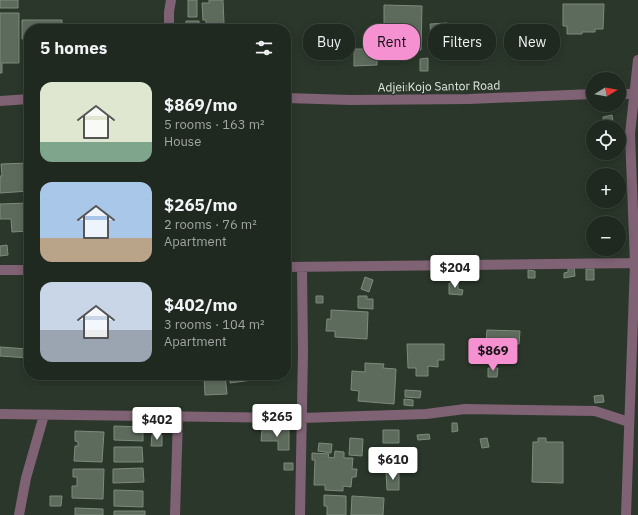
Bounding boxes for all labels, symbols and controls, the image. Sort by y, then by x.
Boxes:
chip: Buy [303,24,355,60]
chip: Rent [363,24,420,60]
chip: Filters [428,24,496,60]
chip: New [504,24,560,60]
text: 5 homes [40,37,107,59]
icon: filters [253,37,275,59]
north arrow [586,72,626,112]
map controls [586,72,626,256]
street label: Adjei Kojo Santor Road [378,77,500,95]
text: $869/mo [164,94,237,116]
icon: home [72,98,120,146]
text: 5 rooms · 163 m² [164,116,265,133]
button: locate [586,120,626,160]
text: House [164,133,201,150]
button: + [586,168,626,208]
text: $265/mo [164,194,237,216]
icon: home [72,198,120,246]
text: 2 rooms · 76 m² [164,216,257,233]
button: − [586,216,626,256]
text: Apartment [164,233,227,250]
pin: $204 [431,255,479,289]
text: $204 [439,259,471,276]
text: $402/mo [164,294,237,316]
icon: home [72,298,120,346]
text: 3 rooms · 104 m² [164,316,265,333]
text: Apartment [164,333,227,350]
pin: $869 [469,338,517,372]
text: $869 [477,342,509,359]
pin: $265 [253,404,301,438]
pin: $402 [133,407,181,441]
text: $265 [261,408,293,425]
text: $402 [141,411,173,428]
pin: $610 [369,447,417,481]
text: $610 [377,451,409,468]

